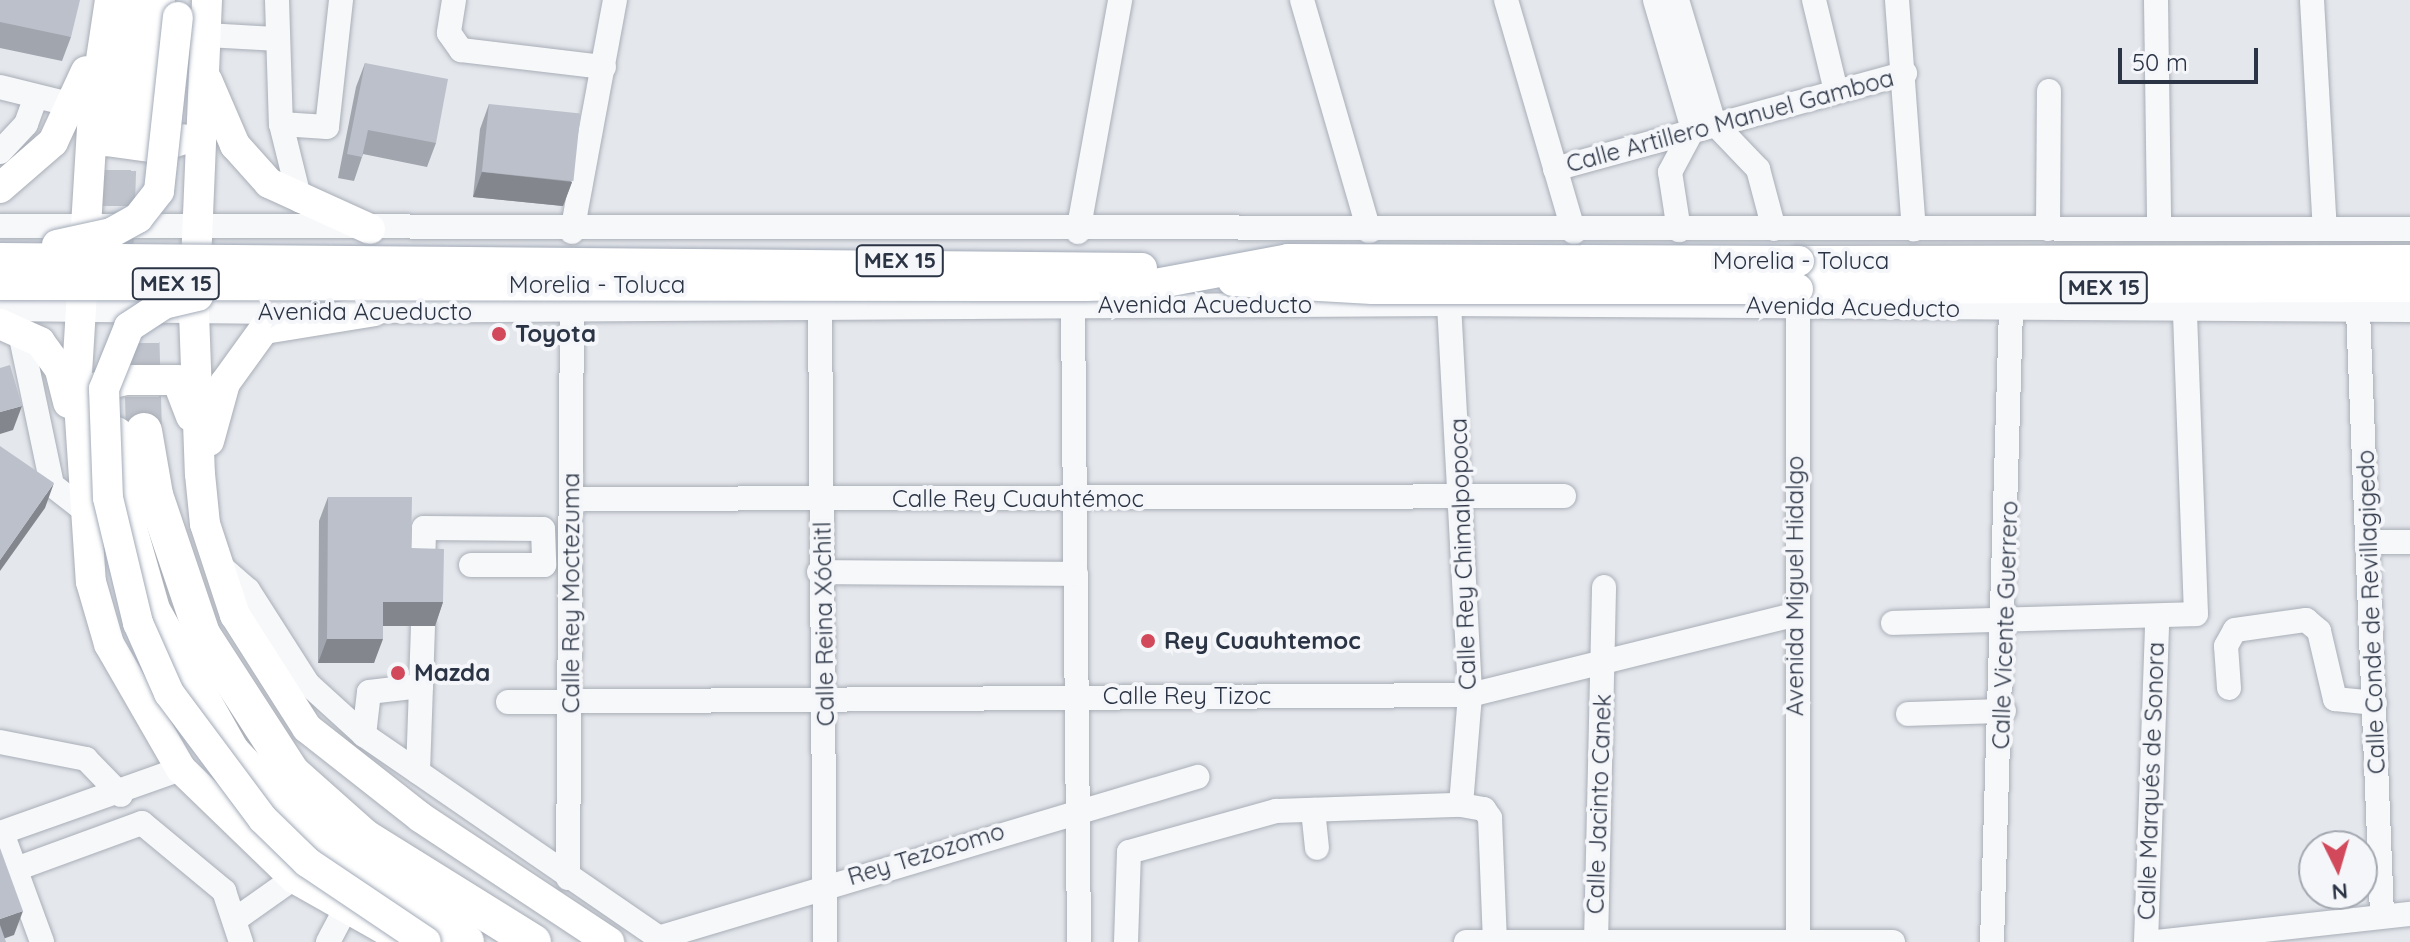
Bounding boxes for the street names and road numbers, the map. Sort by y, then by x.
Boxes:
street label: Calle Artillero Manuel Gamboa [1563,63,1897,179]
road number: MEX 15 [854,243,946,279]
street label: Morelia - Toluca [1713,247,1889,275]
road number: MEX 15 [130,266,222,302]
road number: MEX 15 [2058,270,2150,306]
street label: Morelia - Toluca [509,271,685,299]
street label: Avenida Acueducto [1098,291,1312,319]
street label: Avenida Acueducto [1746,291,1960,323]
street label: Avenida Acueducto [258,298,472,326]
street label: Calle Rey Chimalpopoca [1444,418,1482,690]
street label: Calle Conde de Revillagigedo [2351,449,2391,775]
street label: Avenida Miguel Hidalgo [1781,456,1809,716]
street label: Calle Rey Moctezuma [557,473,585,713]
street label: Calle Rey Cuauhtémoc [892,485,1144,513]
street label: Calle Vicente Guerrero [1986,500,2024,750]
street label: Calle Reina Xóchitl [808,521,840,727]
street label: Calle Marqués de Sonora [2132,641,2170,921]
street label: Calle Rey Tizoc [1103,682,1271,710]
street label: Calle Jacinto Canek [1581,693,1617,915]
street label: Rey Tezozomo [844,816,1008,892]

